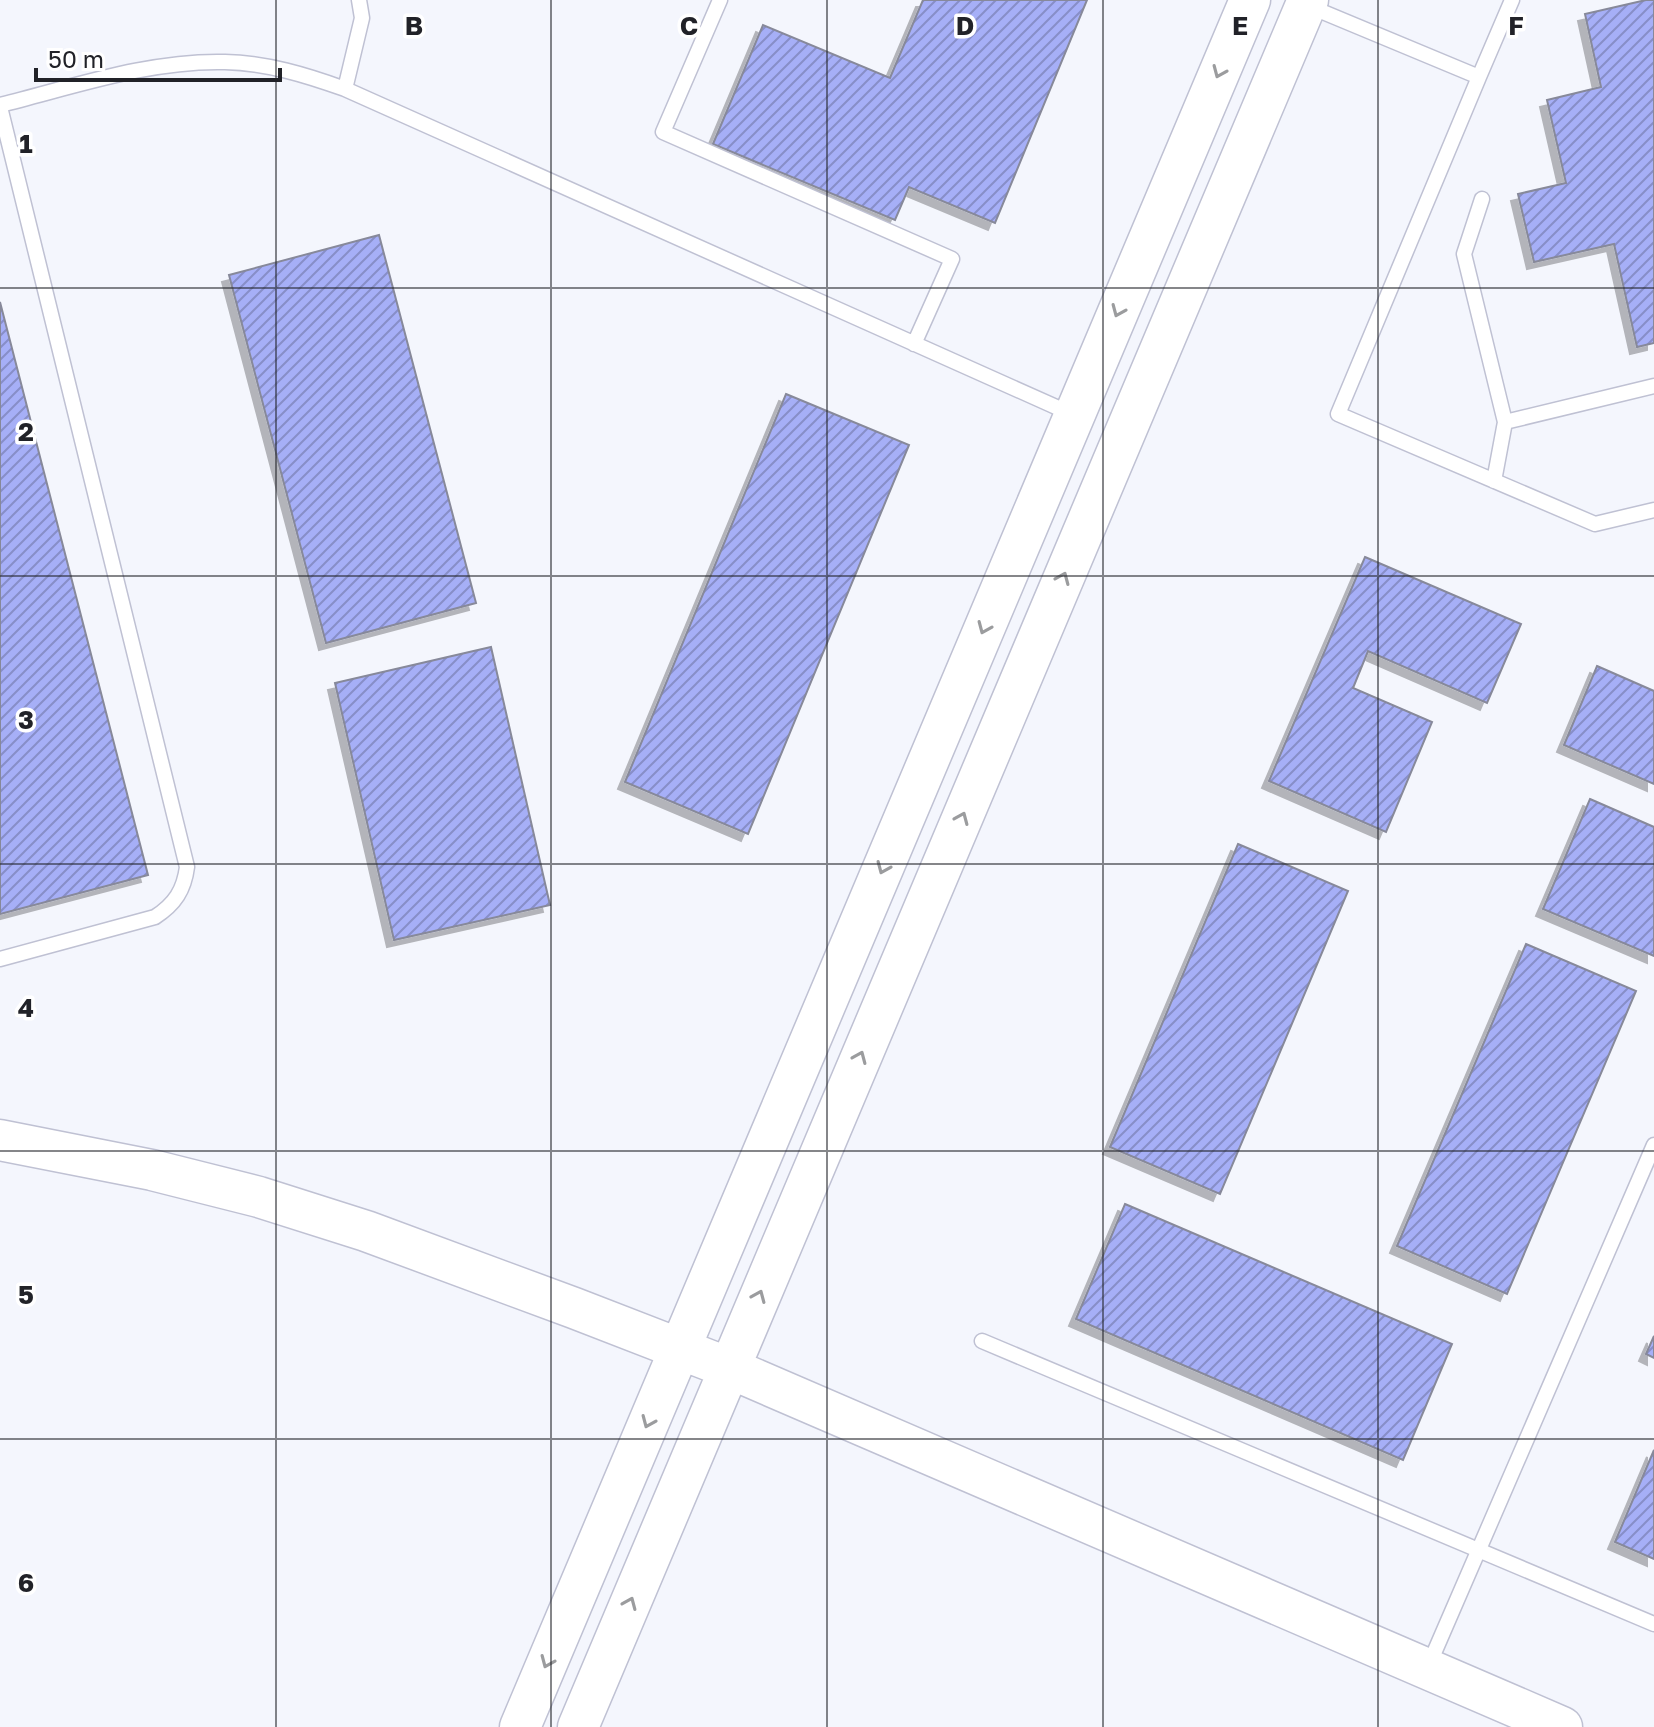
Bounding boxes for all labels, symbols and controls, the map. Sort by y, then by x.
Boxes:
text: B [405,10,423,41]
text: C [680,10,698,41]
text: D [956,10,974,41]
text: E [1232,10,1248,41]
text: F [1508,10,1524,41]
scale bar [36,32,280,82]
text: 50 m [48,44,104,73]
one-way arrow [1213,64,1229,78]
text: 1 [19,128,33,159]
one-way arrow [1112,303,1128,317]
text: 2 [18,416,34,447]
one-way arrow [1054,572,1070,586]
one-way arrow [978,620,994,634]
text: 3 [18,704,34,735]
one-way arrow [952,812,968,826]
one-way arrow [876,859,892,874]
text: 4 [18,992,34,1023]
one-way arrow [851,1051,867,1065]
text: 5 [18,1279,34,1310]
one-way arrow [749,1290,765,1305]
one-way arrow [641,1414,657,1428]
text: 6 [18,1567,34,1598]
one-way arrow [620,1597,636,1611]
one-way arrow [541,1654,557,1668]

